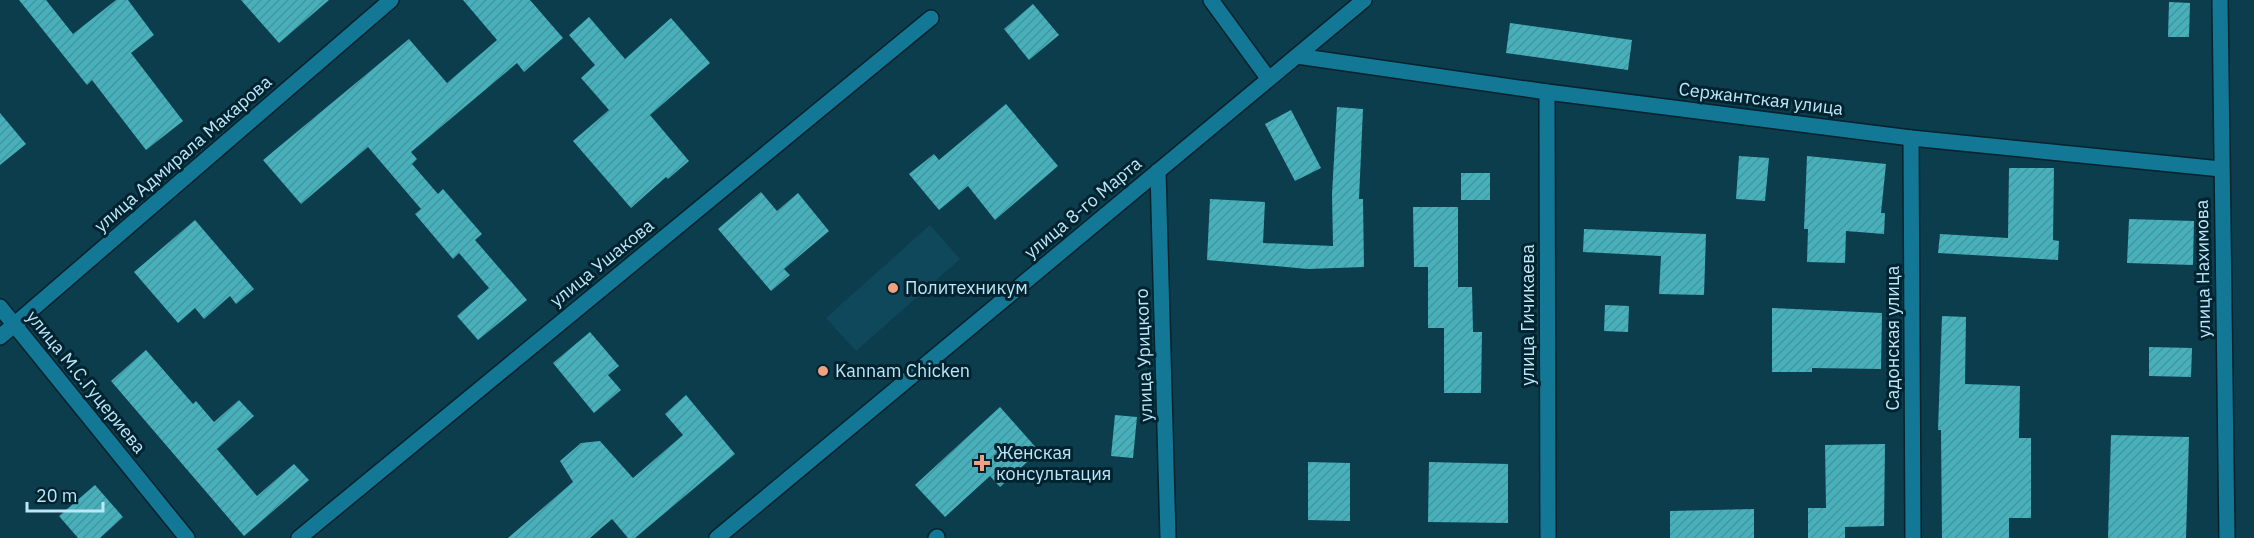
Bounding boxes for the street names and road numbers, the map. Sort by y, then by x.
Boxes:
street label: улица Адмирала Макарова [89,70,276,237]
street label: Сержантская улица [1678,77,1845,120]
street label: улица 8-го Марта [1019,152,1146,263]
street label: улица Нахимова [2190,199,2215,338]
street label: улица Ушакова [545,213,659,312]
street label: улица Гичикаева [1516,244,1539,386]
street label: Садонская улица [1881,265,1904,410]
street label: улица Урицкого [1130,288,1157,422]
street label: улица М.С.Гуцериева [22,306,151,458]

